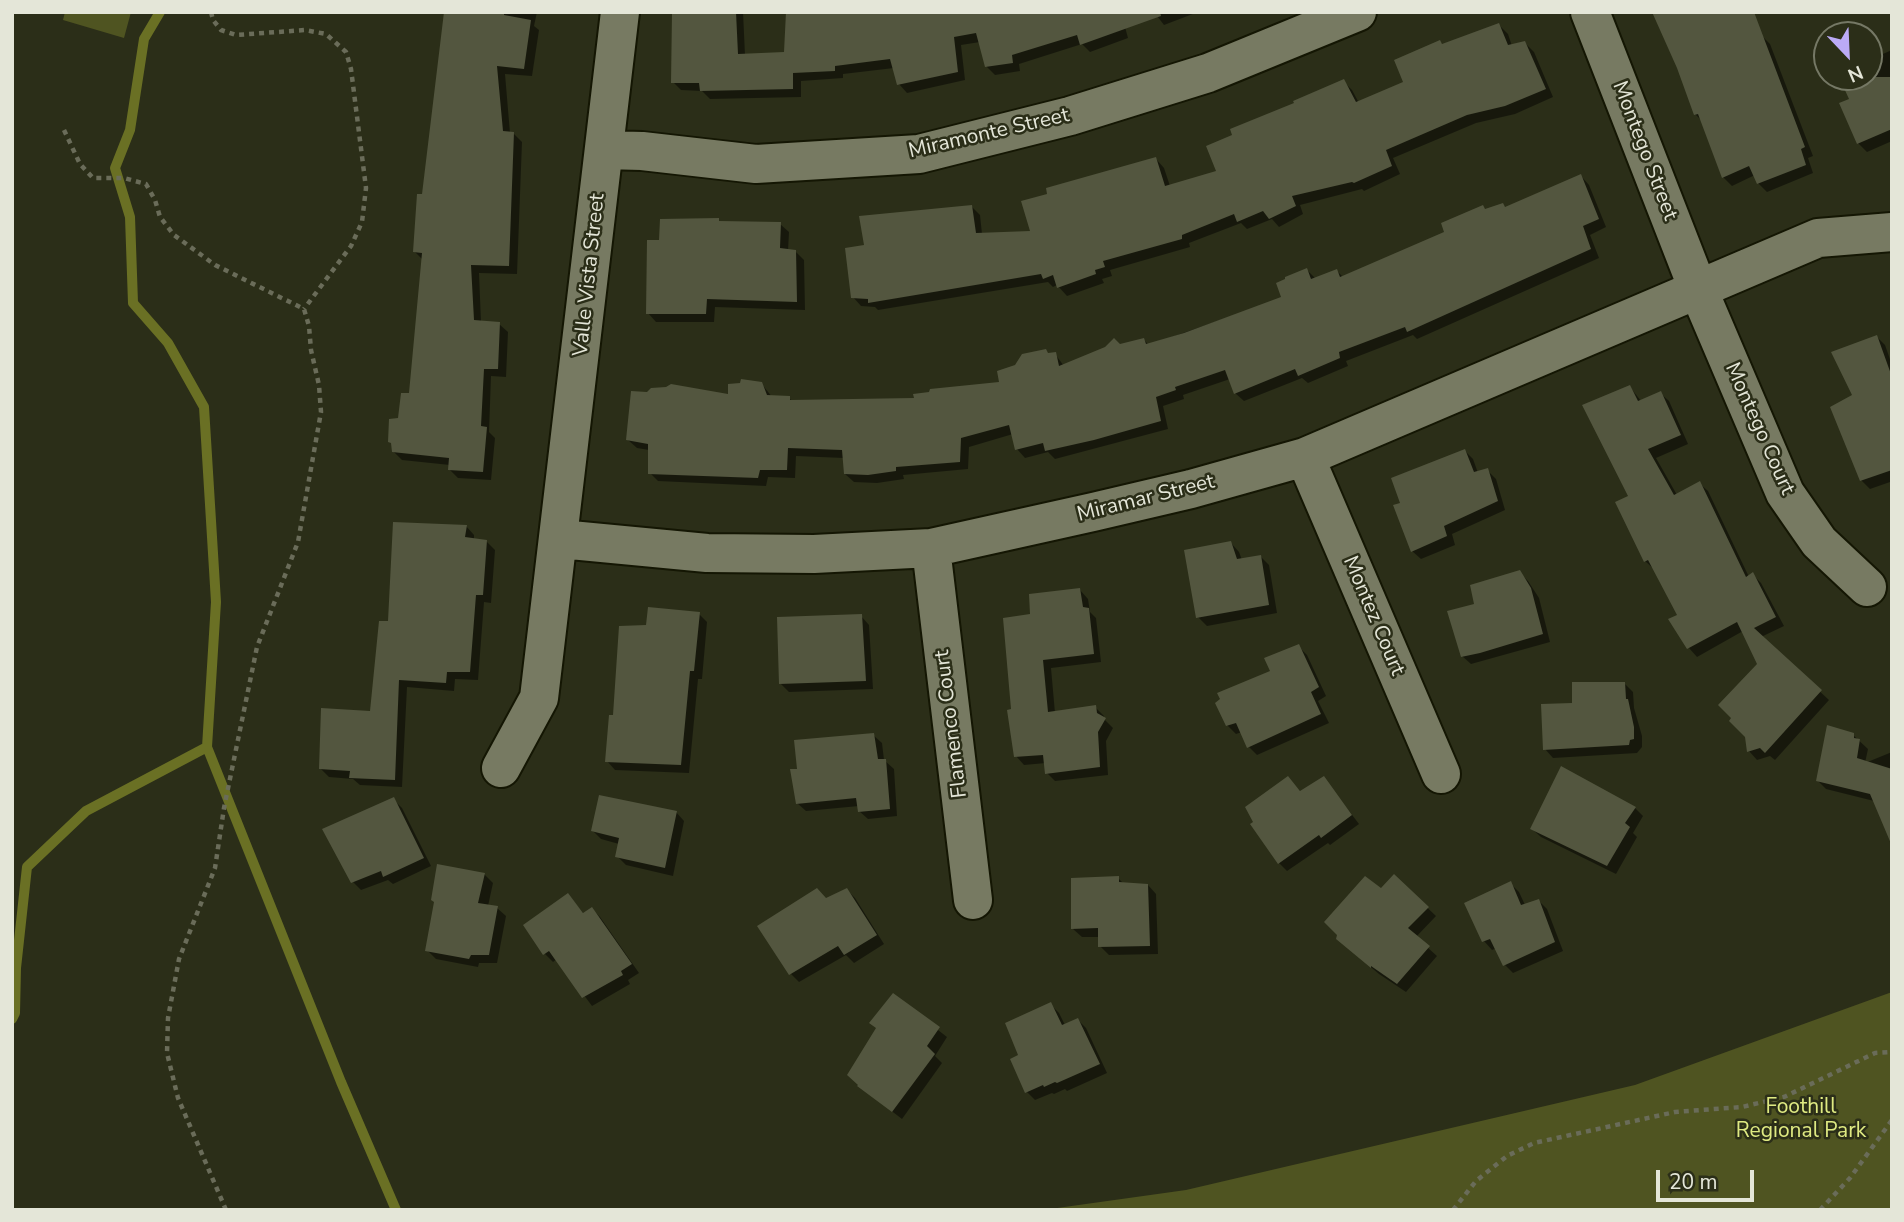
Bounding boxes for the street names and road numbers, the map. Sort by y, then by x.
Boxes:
street label: Montego Street [1606,78,1682,224]
street label: Miramonte Street [906,103,1072,165]
street label: Valle Vista Street [569,192,611,358]
street label: Montego Court [1719,359,1799,499]
street label: Miramar Street [1075,470,1217,528]
street label: Montez Court [1337,552,1409,680]
street label: Flamenco Court [930,649,974,799]

